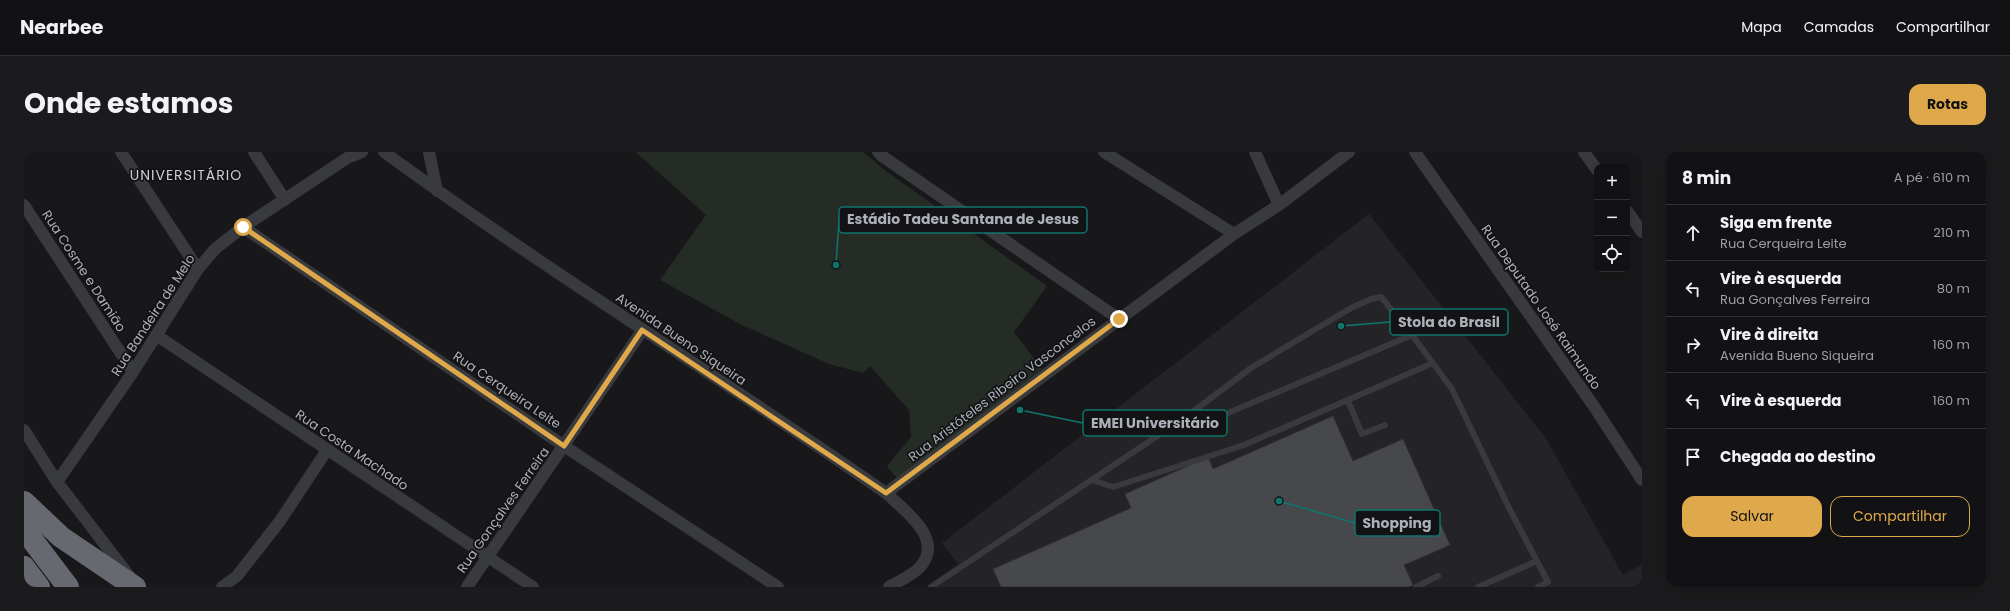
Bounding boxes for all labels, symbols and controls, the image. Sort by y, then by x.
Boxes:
text: Nearbee [20,14,103,41]
text: Mapa [1741,17,1782,37]
text: Camadas [1804,17,1874,37]
text: Compartilhar [1896,17,1990,37]
text: Onde estamos [24,84,233,123]
button: Rotas [1909,84,1986,125]
map controls [1594,164,1630,272]
button: + [1594,164,1630,200]
district label: UNIVERSITÁRIO [130,165,242,185]
text: 8 min [1682,166,1731,190]
text: A pé · 610 m [1894,168,1970,187]
button: − [1594,200,1630,236]
street label: Rua Cosme e Damião [37,206,131,336]
callout: Estádio Tadeu Santana de Jesus [839,207,1087,233]
text: Estádio Tadeu Santana de Jesus [847,209,1079,229]
text: Siga em frente [1720,212,1832,233]
route start [234,218,252,236]
street label: Rua Deputado José Raimundo [1477,221,1605,393]
icon: ahead [1682,222,1704,244]
text: 210 m [1933,223,1970,242]
text: Rua Cerqueira Leite [1720,234,1847,253]
button: locate [1594,236,1630,272]
street label: Rua Bandeira de Melo [106,250,200,380]
text: Vire à esquerda [1720,268,1842,289]
icon: left [1682,278,1704,300]
text: 80 m [1937,279,1970,298]
street label: Avenida Bueno Siqueira [612,288,750,390]
text: Rua Gonçalves Ferreira [1720,290,1870,309]
callout: Stola do Brasil [1390,309,1508,335]
route end [1110,310,1128,328]
street label: Rua Aristóteles Ribeiro Vasconcelos [904,312,1100,466]
text: Stola do Brasil [1398,312,1500,332]
text: Vire à direita [1720,324,1819,345]
icon: right [1682,334,1704,356]
text: 160 m [1933,335,1970,354]
text: Avenida Bueno Siqueira [1720,346,1874,365]
street label: Rua Cerqueira Leite [449,347,565,433]
icon: left [1682,390,1704,412]
text: Vire à esquerda [1720,390,1842,411]
text: 160 m [1933,391,1970,410]
street label: Rua Costa Machado [292,405,412,495]
callout: EMEI Universitário [1083,410,1227,436]
text: EMEI Universitário [1091,413,1219,433]
street label: Rua Gonçalves Ferreira [452,443,554,577]
icon: arrive [1682,446,1704,468]
text: Chegada ao destino [1720,446,1876,467]
button: Salvar [1682,496,1822,537]
button: Compartilhar [1830,496,1970,537]
callout: Shopping [1355,510,1440,536]
text: Shopping [1362,513,1432,533]

